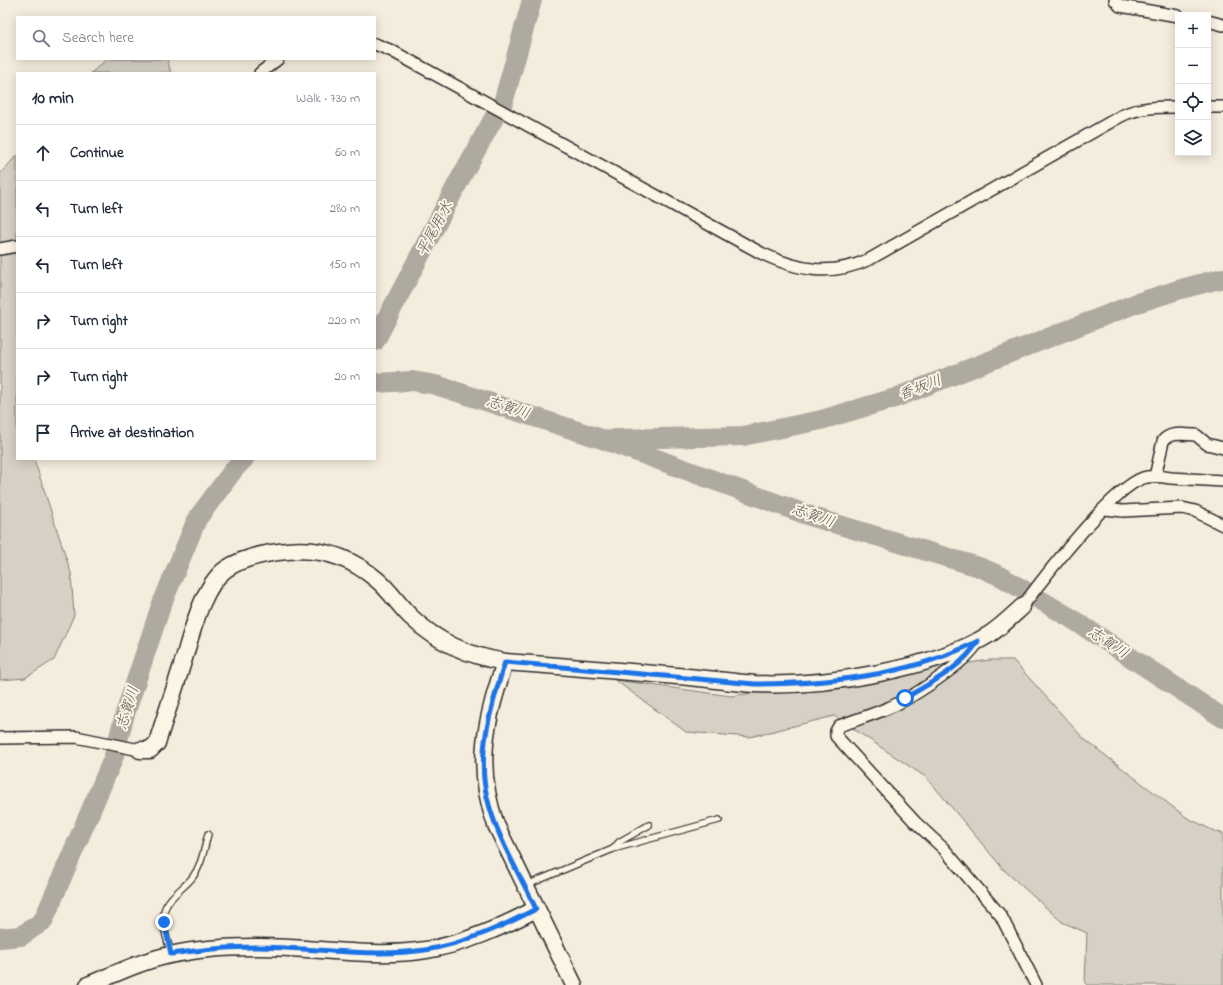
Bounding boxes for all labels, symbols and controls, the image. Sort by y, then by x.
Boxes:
map controls [1175,12,1211,156]
button: + [1175,12,1211,48]
search box [16,16,376,60]
icon: search [30,27,52,49]
text: Search here [62,27,134,49]
button: − [1175,48,1211,84]
button: locate [1175,84,1211,120]
text: 10 min [32,86,74,111]
text: Walk · 730 m [296,89,360,108]
button: layers [1175,120,1211,156]
icon: ahead [32,142,54,164]
text: Continue [70,142,124,164]
text: 60 m [335,143,360,162]
water label: 平尾用水 [411,197,459,261]
icon: left [32,198,54,220]
text: Turn left [70,198,123,220]
text: 280 m [330,199,360,218]
icon: left [32,254,54,276]
text: Turn left [70,254,123,276]
text: 150 m [329,255,360,274]
icon: right [32,310,54,332]
text: Turn right [70,310,128,332]
text: 220 m [328,311,360,330]
icon: right [32,366,54,388]
text: Turn right [70,366,128,388]
text: 20 m [335,367,360,386]
water label: 香坂川 [895,370,945,406]
water label: 志賀川 [483,391,533,425]
icon: arrive [32,422,54,444]
text: Arrive at destination [70,422,194,444]
water label: 志賀川 [788,498,838,534]
water label: 志賀川 [1083,622,1133,664]
water label: 志賀川 [111,683,145,733]
route start [896,689,914,707]
route end [155,913,173,931]

